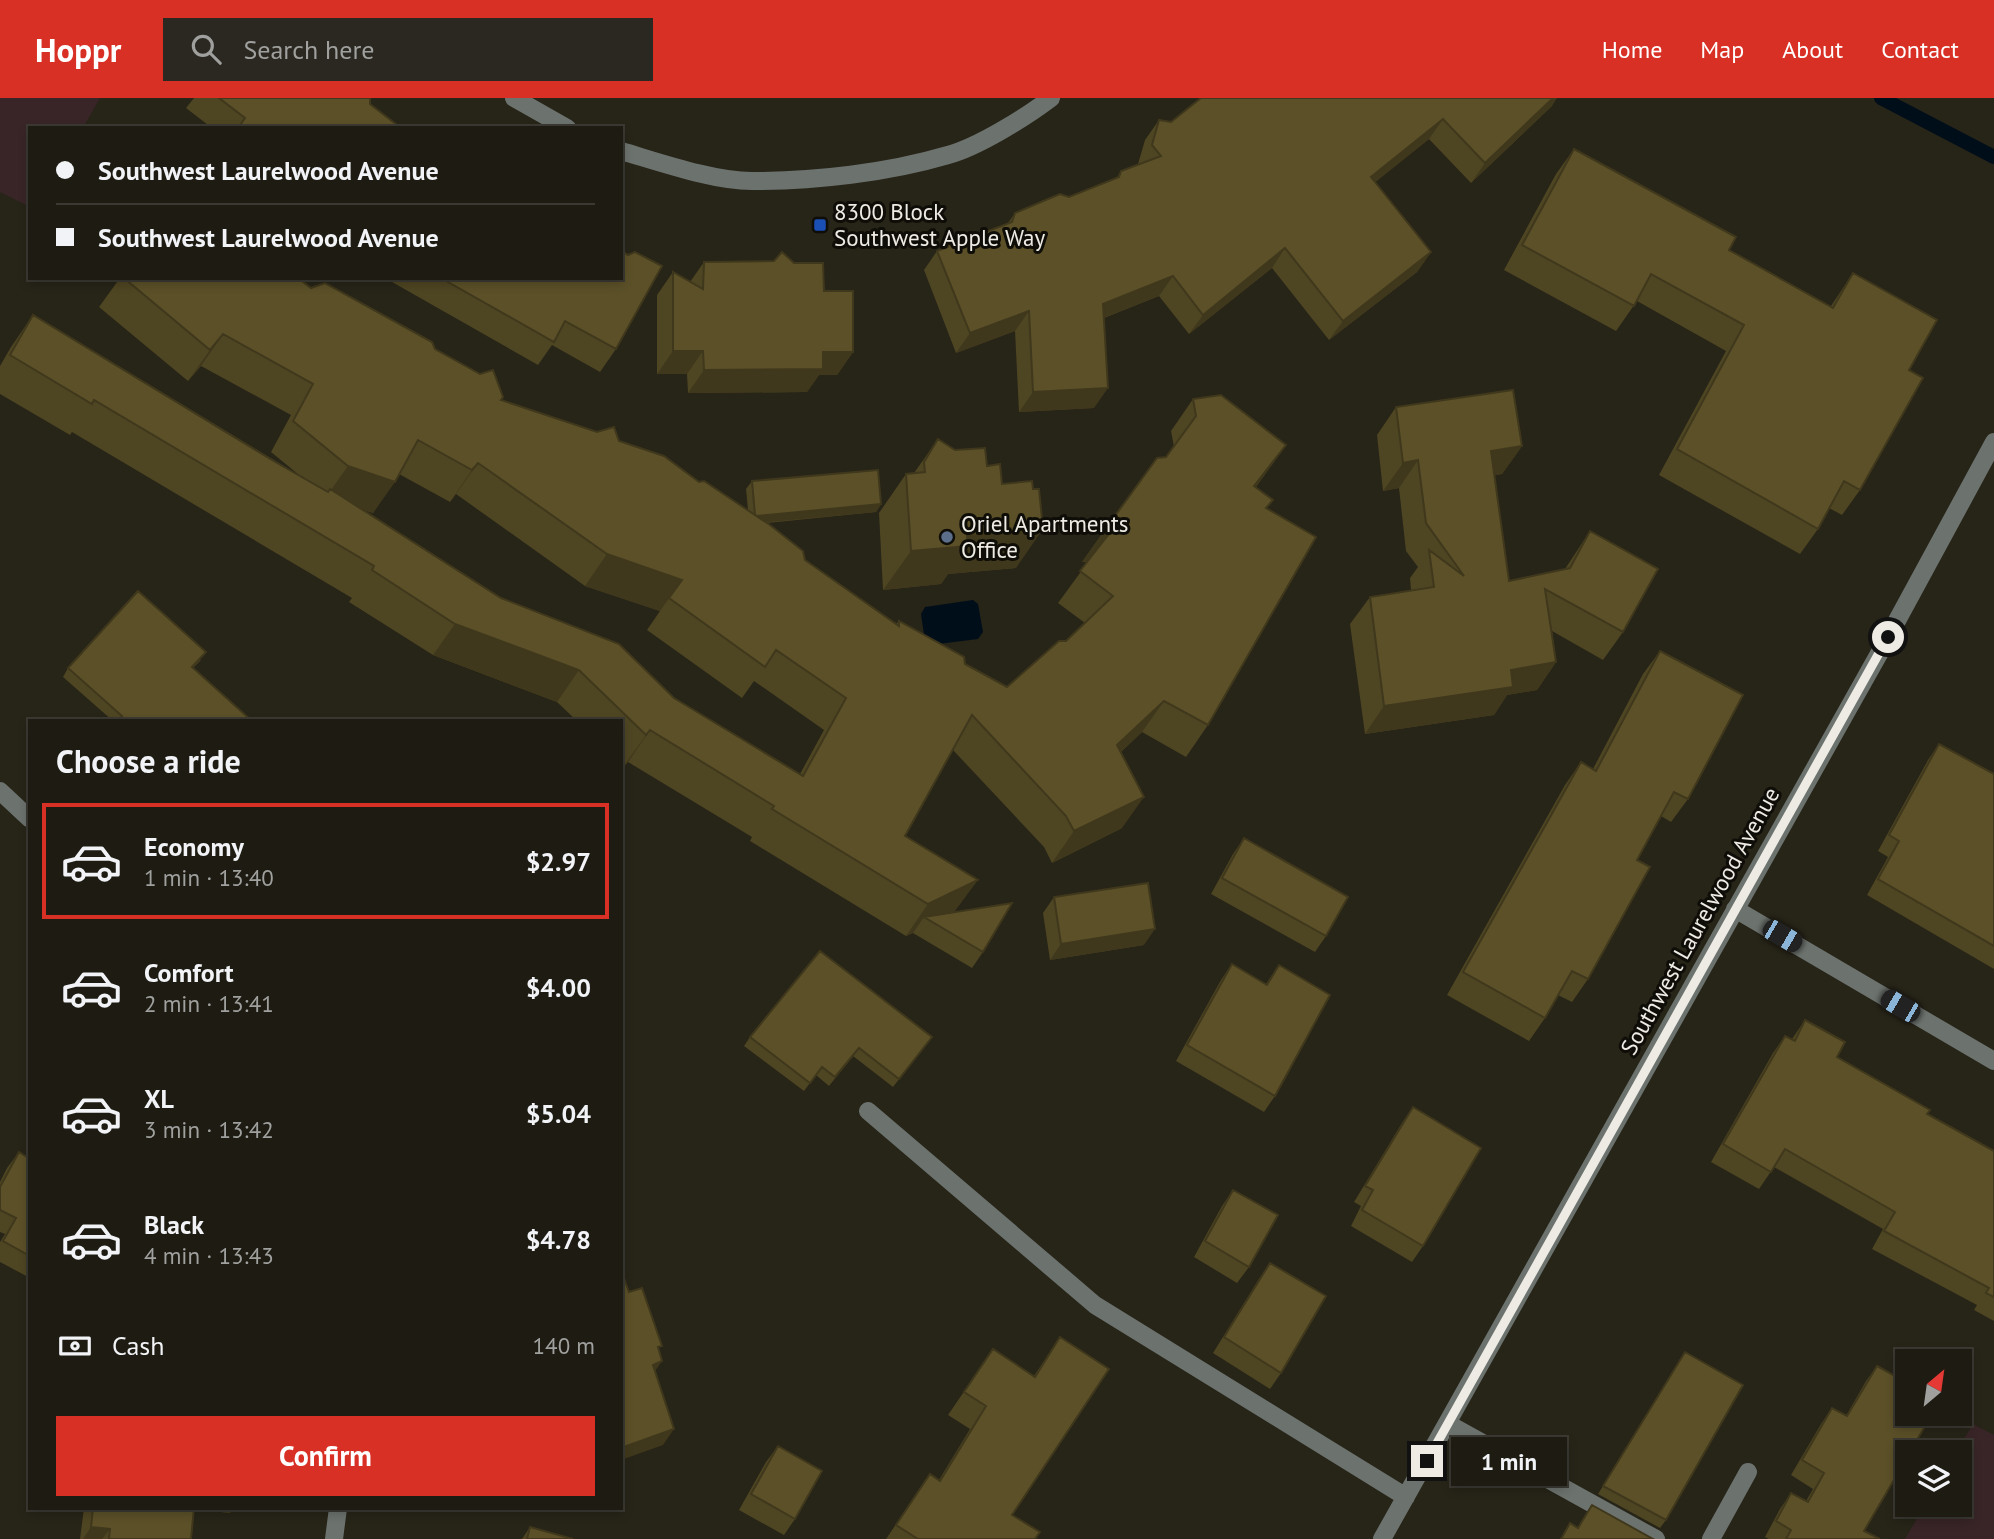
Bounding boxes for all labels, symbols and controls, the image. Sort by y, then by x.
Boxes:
search box [163,18,653,81]
text: Hoppr [35,28,121,71]
icon: search [187,30,225,68]
text: Search here [243,33,375,66]
text: Home [1602,34,1662,65]
text: Map [1700,34,1744,65]
text: About [1782,34,1843,65]
text: Contact [1881,34,1959,65]
text: Southwest Laurelwood Avenue [98,154,439,187]
place label: 8300 Block Southwest Apple Way [834,197,1045,252]
marker: 8300 Block Southwest Apple Way [812,217,828,233]
text: Southwest Laurelwood Avenue [98,221,439,254]
place label: Oriel Apartments Office [961,509,1129,564]
marker: Oriel Apartments Office [939,529,955,545]
route start [1872,621,1904,653]
text: Choose a ride [56,740,241,782]
street label: Southwest Laurelwood Avenue [1614,782,1785,1060]
icon: car [60,830,123,893]
text: Economy [144,830,244,863]
text: $2.97 [526,845,591,878]
text: 1 min · 13:40 [144,863,274,892]
car [1759,916,1806,956]
icon: car [60,956,123,1019]
text: Comfort [144,956,234,989]
text: $4.00 [526,971,591,1004]
car [1877,986,1924,1026]
text: 2 min · 13:41 [144,989,274,1018]
icon: car [60,1082,123,1145]
text: XL [144,1082,174,1115]
text: $5.04 [526,1097,591,1130]
text: 3 min · 13:42 [144,1115,274,1144]
icon: car [60,1208,123,1271]
text: Black [144,1208,204,1241]
text: $4.78 [526,1223,591,1256]
text: 4 min · 13:43 [144,1241,274,1270]
icon: cash [56,1327,94,1365]
text: Cash [112,1329,164,1362]
text: 140 m [533,1331,595,1360]
north arrow [1895,1349,1972,1426]
map controls [1895,1349,1972,1517]
button: Confirm [56,1416,595,1496]
callout: 1 min [1452,1436,1567,1486]
button: layers [1895,1440,1972,1517]
route end [1411,1445,1443,1477]
text: 1 min [1481,1447,1537,1476]

